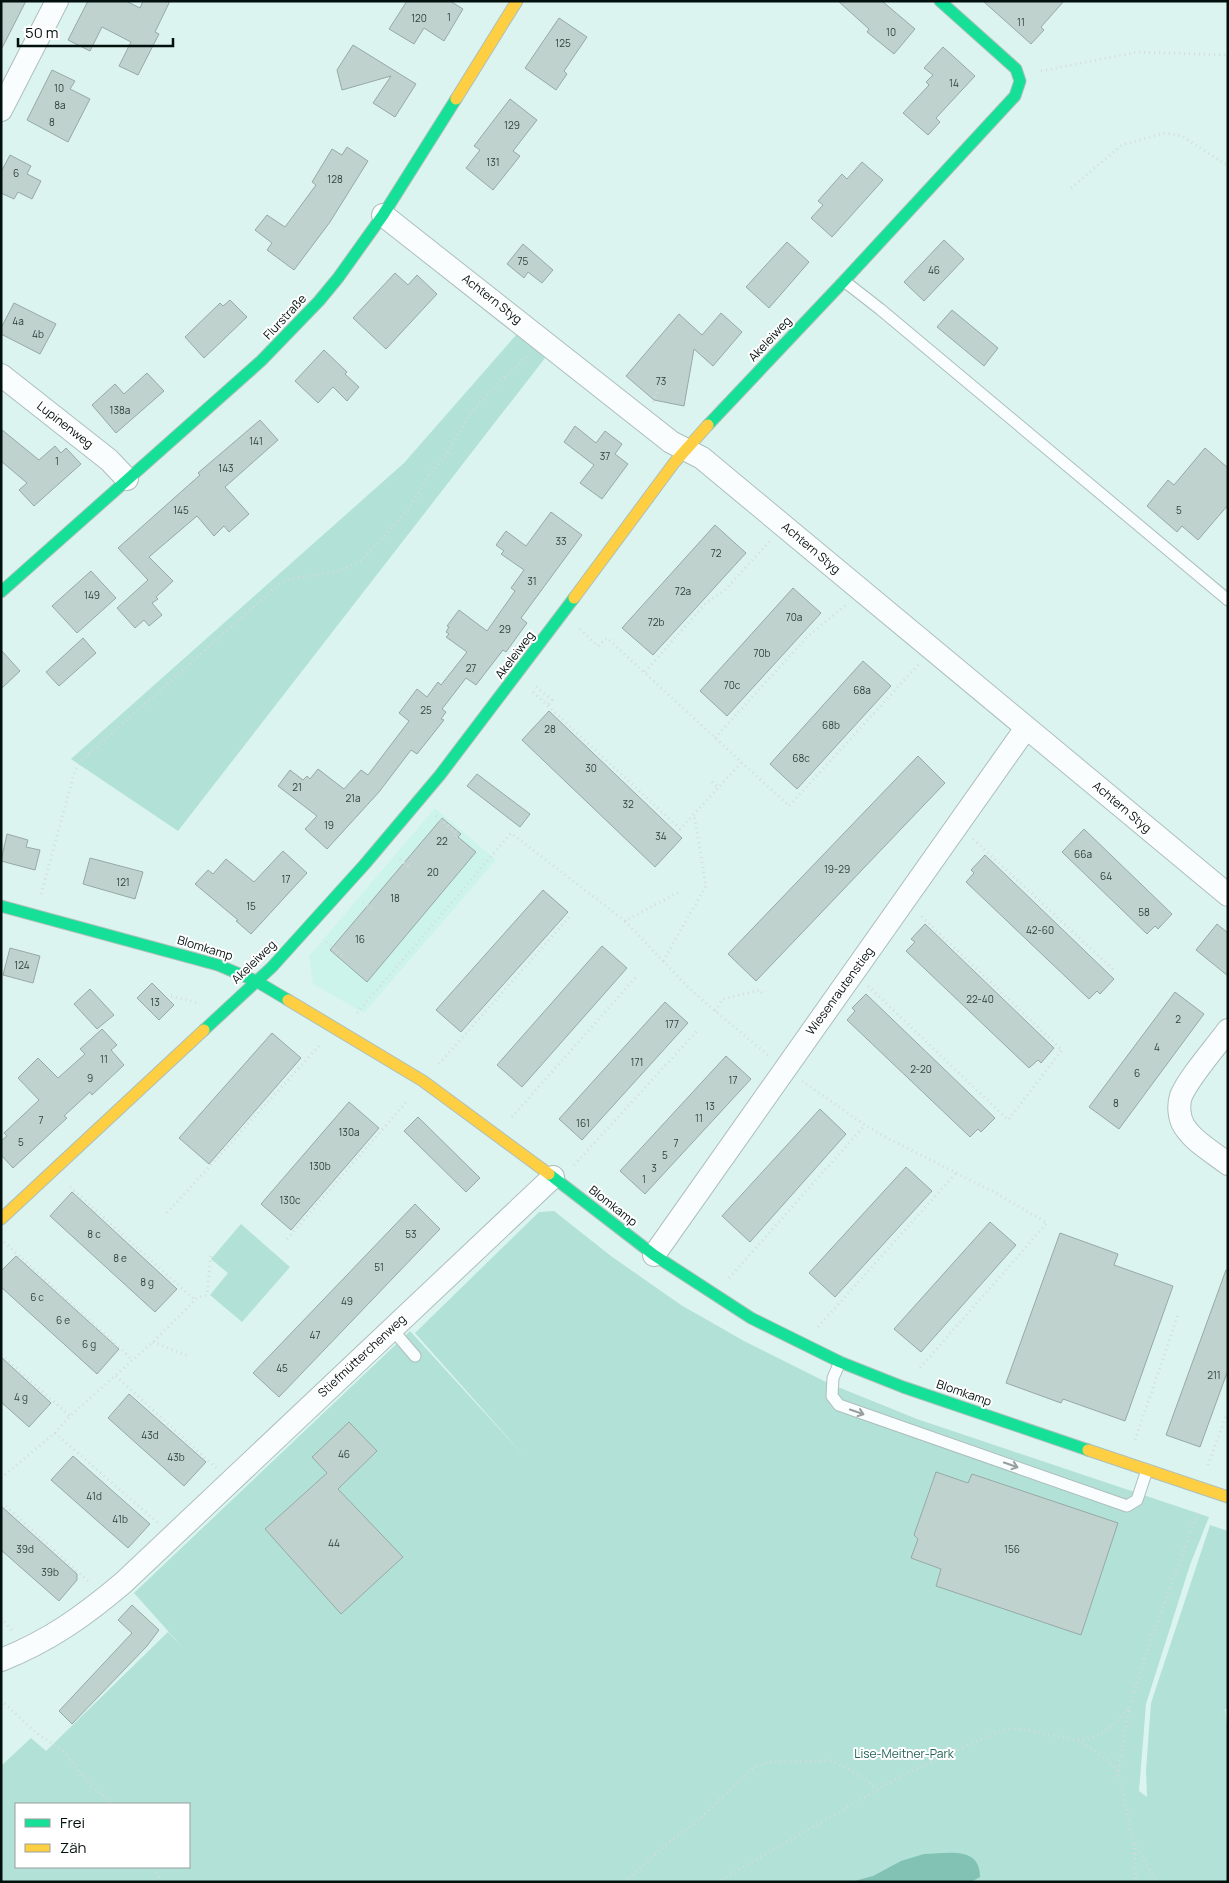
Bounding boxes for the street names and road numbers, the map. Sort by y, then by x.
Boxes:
street label: Achtern Styg [459,270,526,328]
street label: Flurstraße [259,290,310,343]
street label: Akeleiweg [744,312,795,365]
street label: Lupinenweg [34,397,97,452]
street label: Achtern Styg [778,518,844,577]
street label: Akeleiweg [491,627,538,682]
street label: Achtern Styg [1089,777,1155,836]
street label: Blomkamp [175,931,235,964]
street label: Akeleiweg [228,936,280,987]
street label: Wiesenrautenstieg [802,943,877,1038]
street label: Blomkamp [585,1181,641,1230]
street label: Stiefmütterchenweg [314,1310,409,1401]
street label: Blomkamp [934,1375,994,1410]

